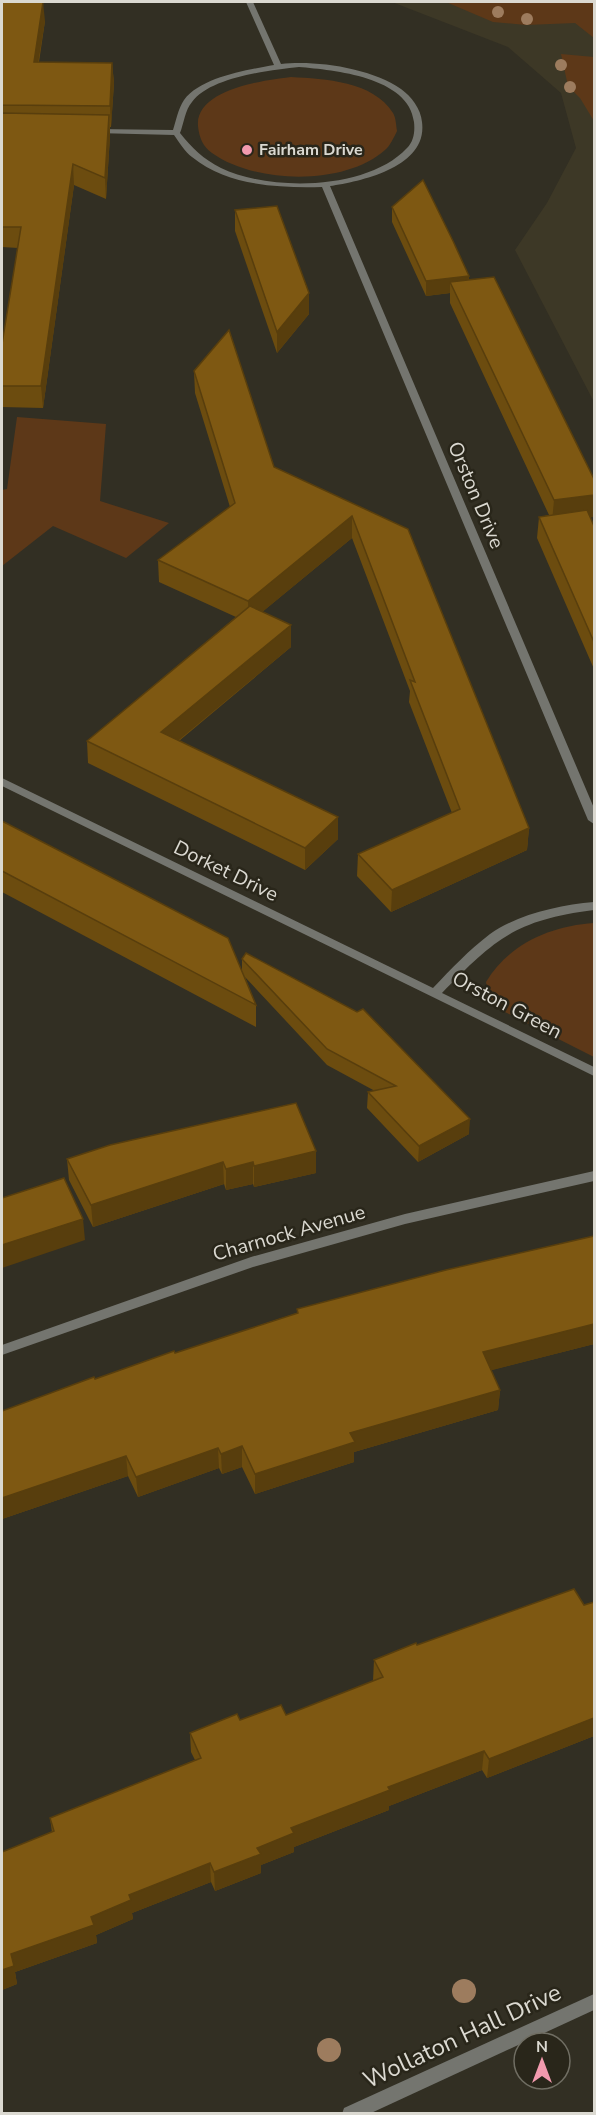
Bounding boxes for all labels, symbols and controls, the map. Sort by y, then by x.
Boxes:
place label: Fairham Drive [259,139,363,161]
marker: Fairham Drive [240,143,254,157]
street label: Orston Drive [441,437,511,553]
street label: Dorket Drive [169,834,283,908]
street label: Orston Green [447,965,567,1045]
street label: Charnock Avenue [210,1198,368,1268]
street label: Wollaton Hall Drive [358,1976,566,2096]
north arrow [512,2031,572,2091]
text: N [536,2036,548,2058]

